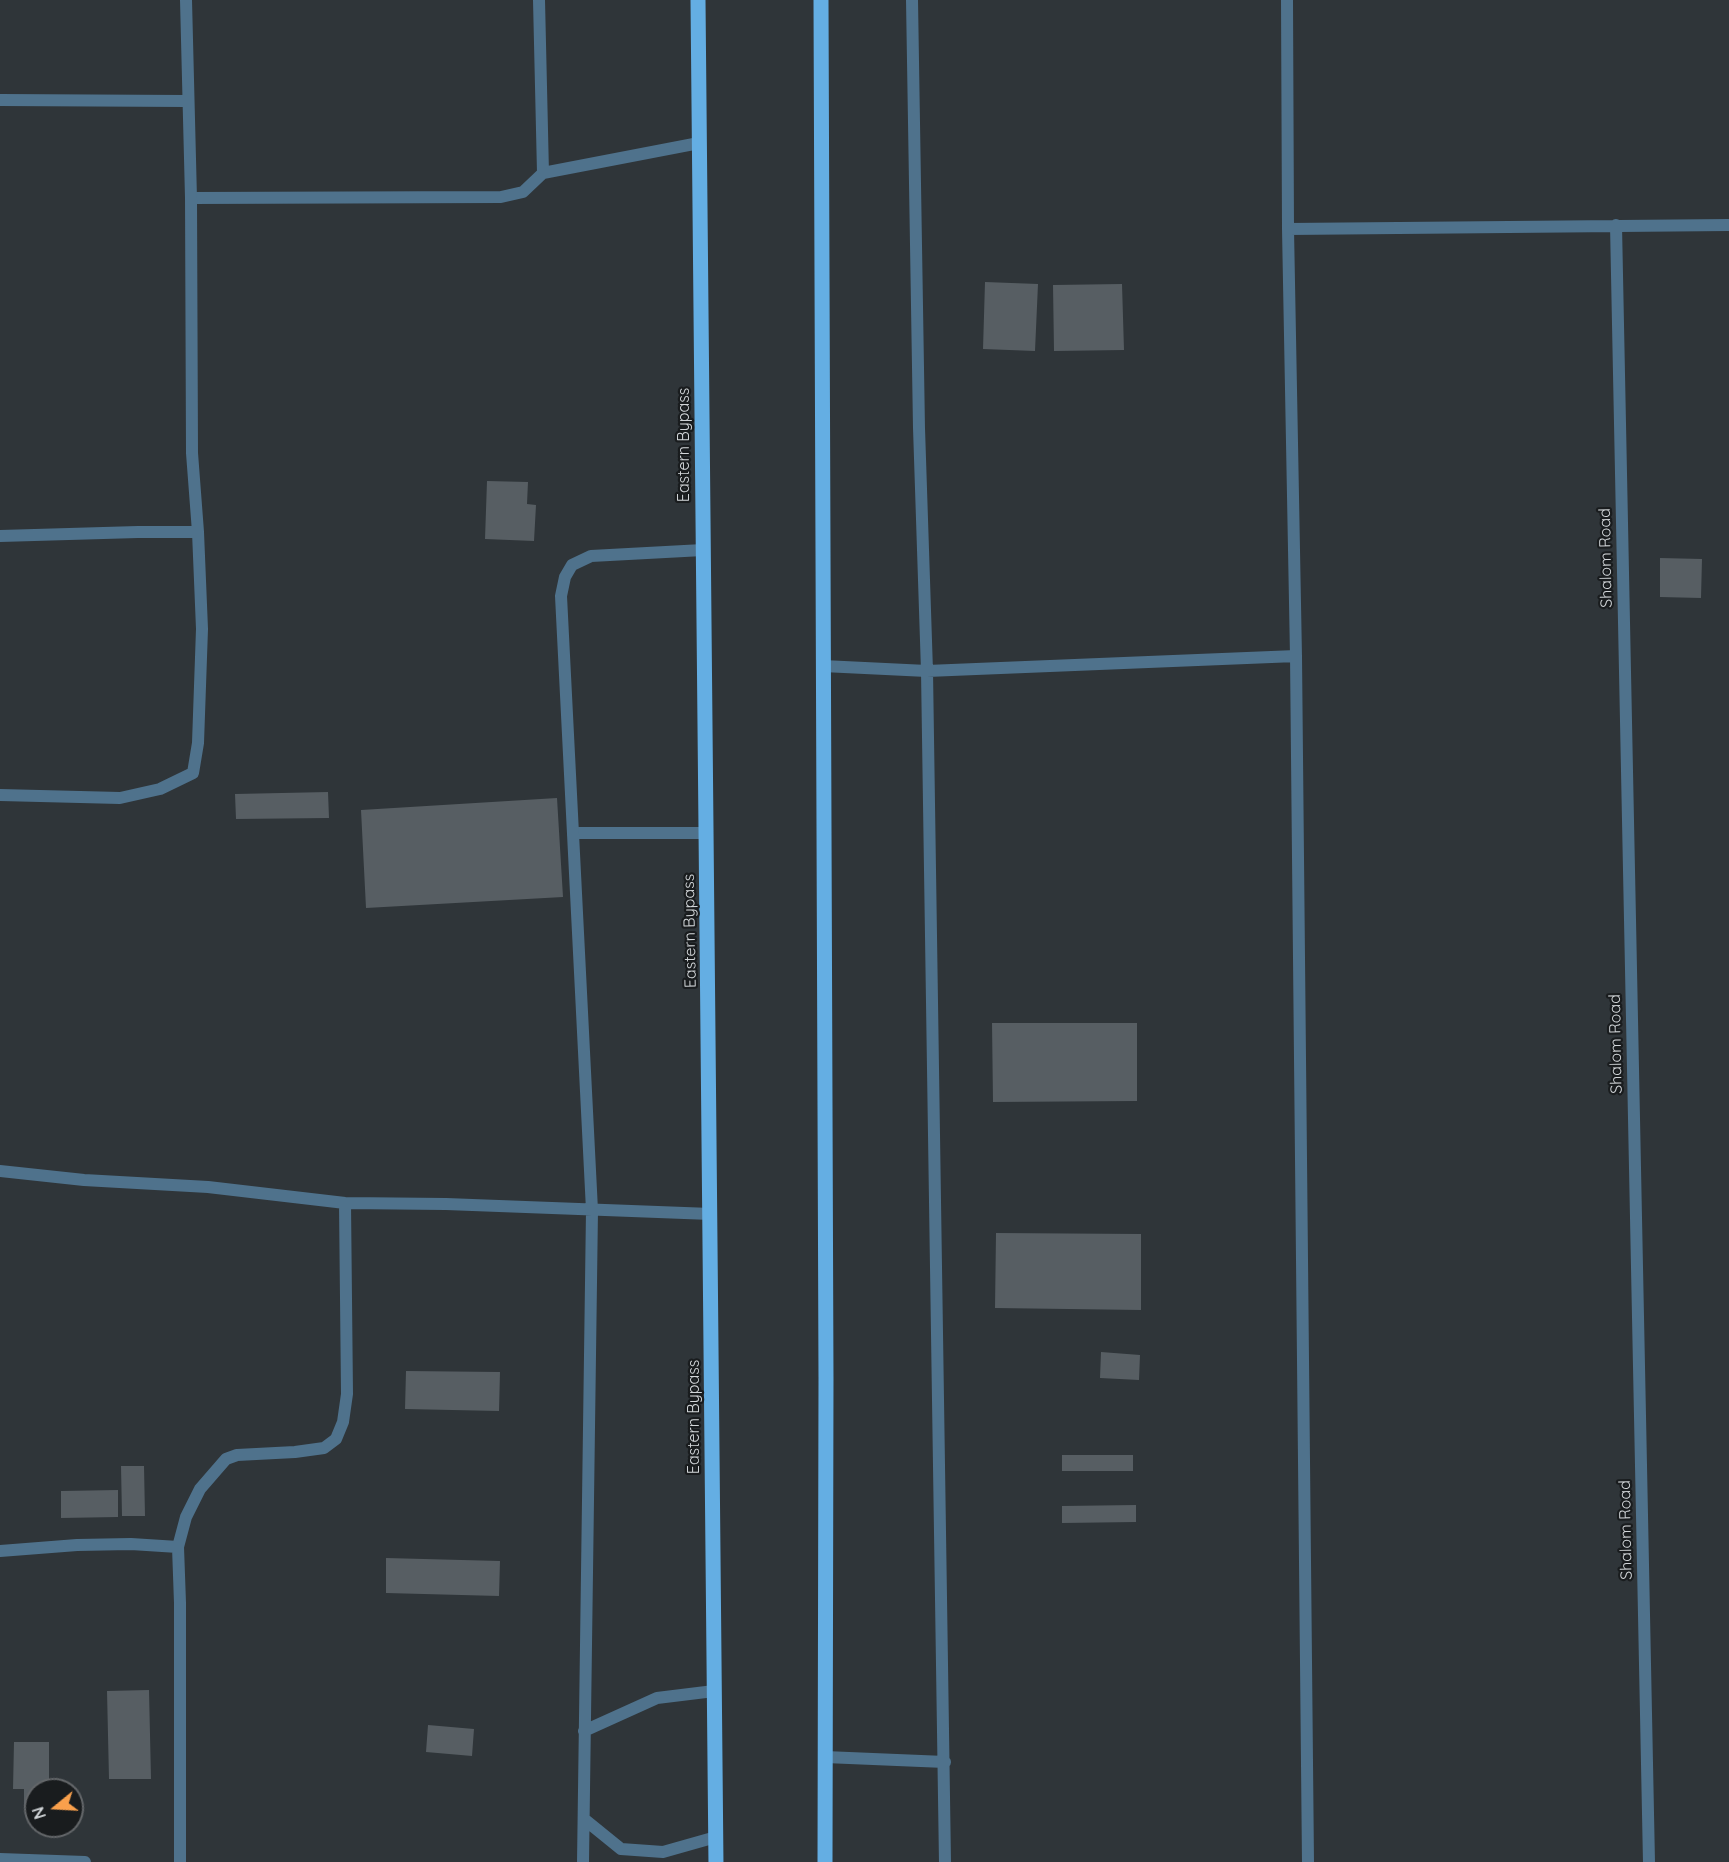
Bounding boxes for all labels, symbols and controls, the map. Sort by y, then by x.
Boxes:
street label: Eastern Bypass [674,388,694,502]
street label: Shalom Road [1596,508,1616,608]
street label: Eastern Bypass [679,874,701,988]
street label: Shalom Road [1606,994,1626,1094]
street label: Eastern Bypass [684,1360,704,1474]
street label: Shalom Road [1616,1480,1636,1580]
north arrow [24,1778,84,1838]
text: N [27,1804,50,1822]

